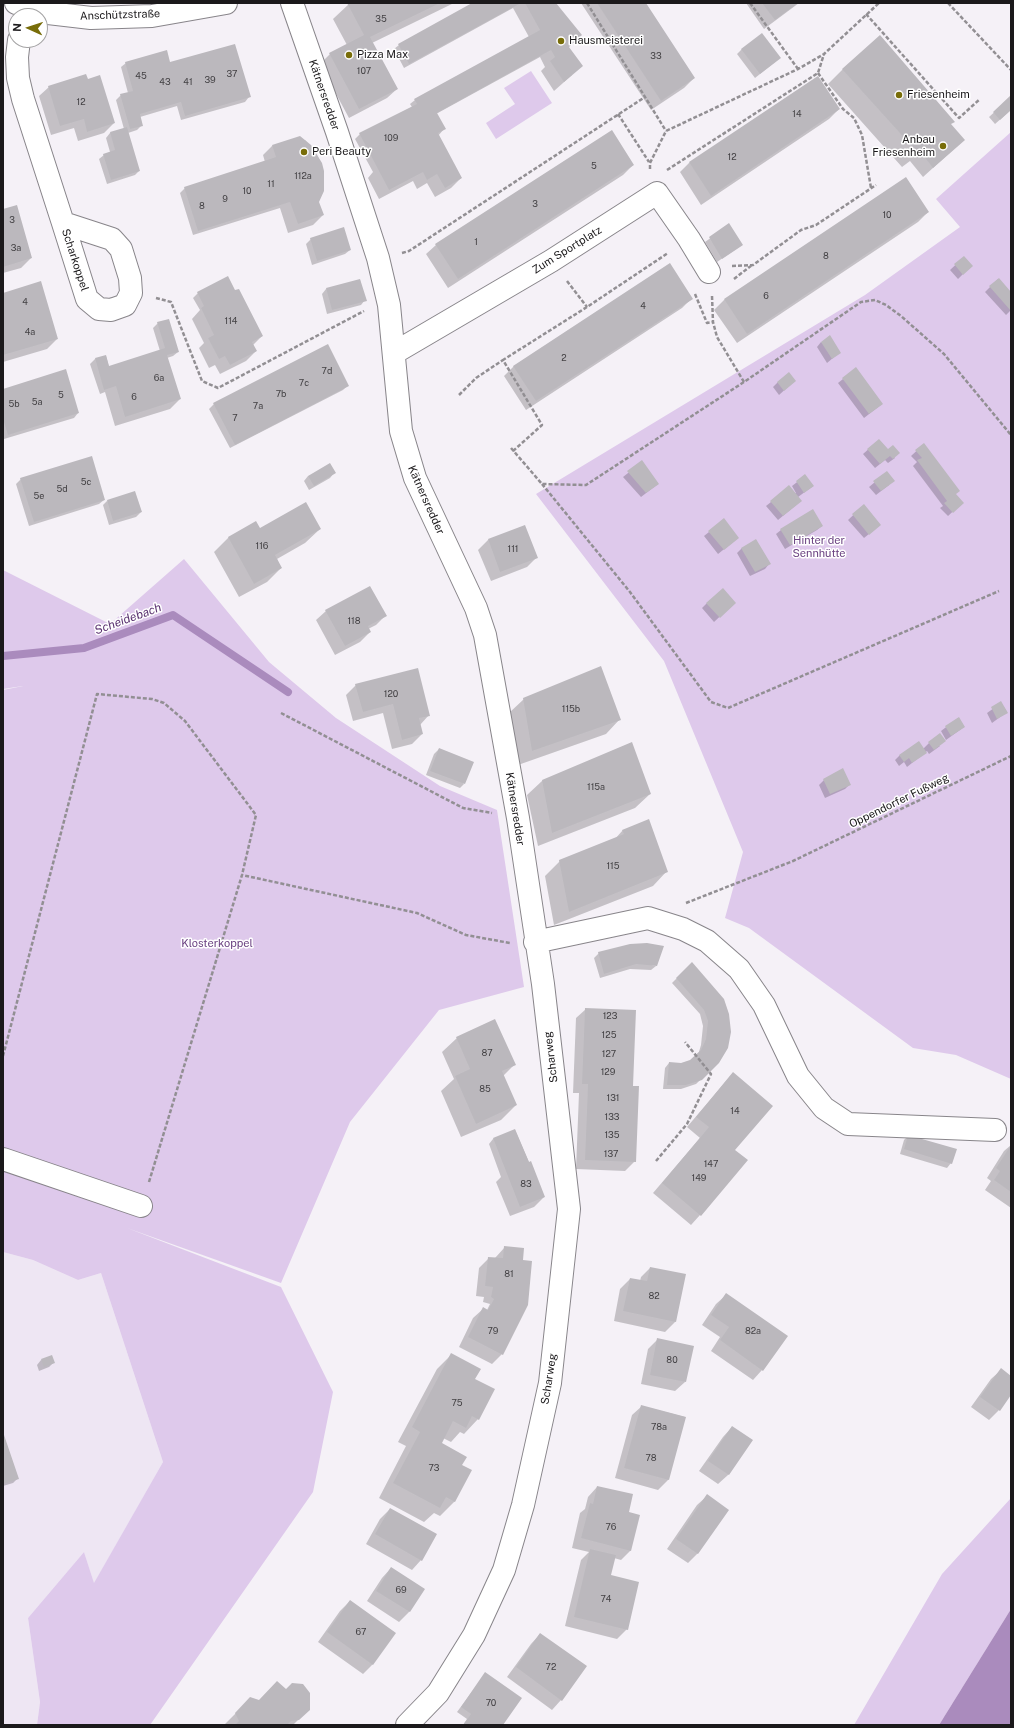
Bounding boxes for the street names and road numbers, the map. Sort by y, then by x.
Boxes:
street label: Anschützstraße [80,7,160,23]
street label: Kätnersredder [306,58,342,132]
street label: Zum Sportplatz [530,223,604,277]
street label: Scharkoppel [59,227,91,293]
street label: Kätnersredder [405,463,447,537]
street label: Kätnersredder [503,771,527,847]
street label: Oppendorfer Fußweg [847,771,951,831]
street label: Scharweg [541,1031,561,1083]
street label: Scharweg [538,1352,560,1406]

